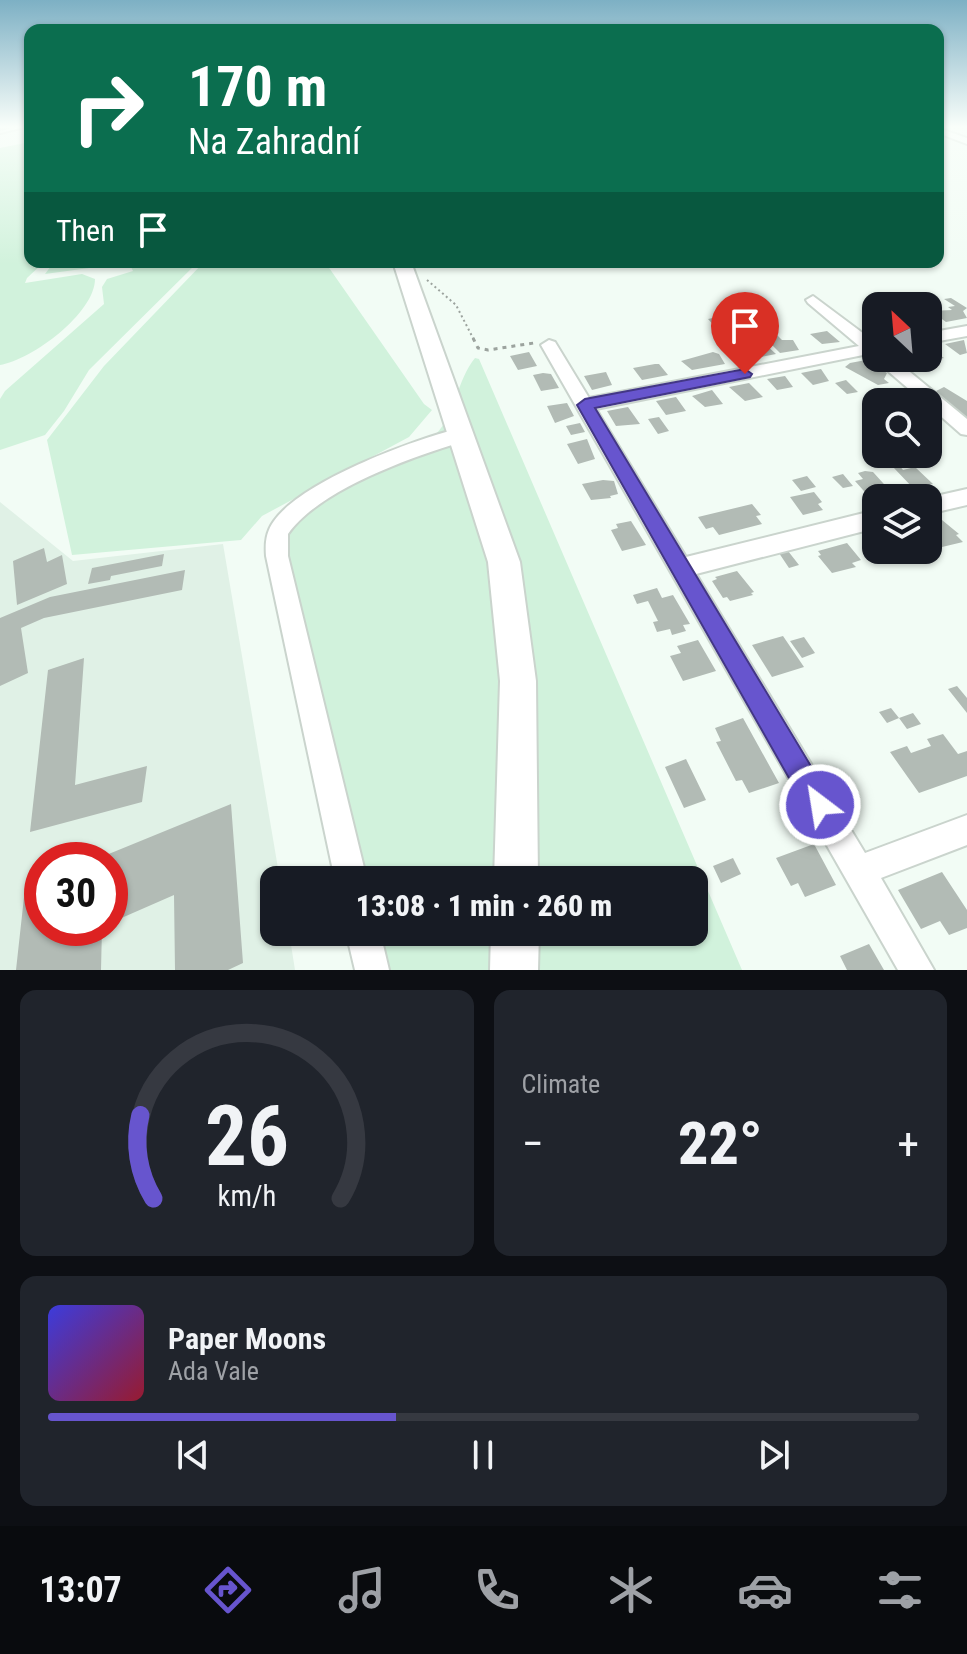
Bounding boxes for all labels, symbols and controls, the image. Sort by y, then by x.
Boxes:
text: 170 m [188,54,327,120]
icon: right [56,56,160,160]
text: Na Zahradní [188,121,361,163]
icon: arrive [131,208,175,252]
text: Then [56,213,115,248]
pin [711,292,779,374]
north arrow [862,292,942,372]
map controls [862,292,942,564]
icon: arrive [723,304,767,348]
button: search [862,388,942,468]
button: layers [862,484,942,564]
position arrow [778,763,862,847]
speed limit sign: 30 [24,842,128,946]
text: 13:08 · 1 min · 260 m [356,888,612,923]
text: Climate [522,1069,600,1099]
text: 26 [205,1088,289,1185]
text: 22° [678,1108,763,1179]
text: − [522,1118,544,1170]
text: + [897,1118,919,1170]
text: km/h [217,1179,276,1213]
text: Paper Moons [168,1321,326,1356]
text: Ada Vale [168,1356,259,1386]
icon: previous [171,1433,215,1477]
icon: pause [461,1433,505,1477]
icon: next [752,1433,796,1477]
icon: directions [200,1562,256,1618]
icon: music [334,1562,390,1618]
icon: phone [469,1562,525,1618]
icon: climate [603,1562,659,1618]
icon: car [737,1562,793,1618]
icon: filters [872,1562,928,1618]
text: 13:07 [39,1569,122,1611]

